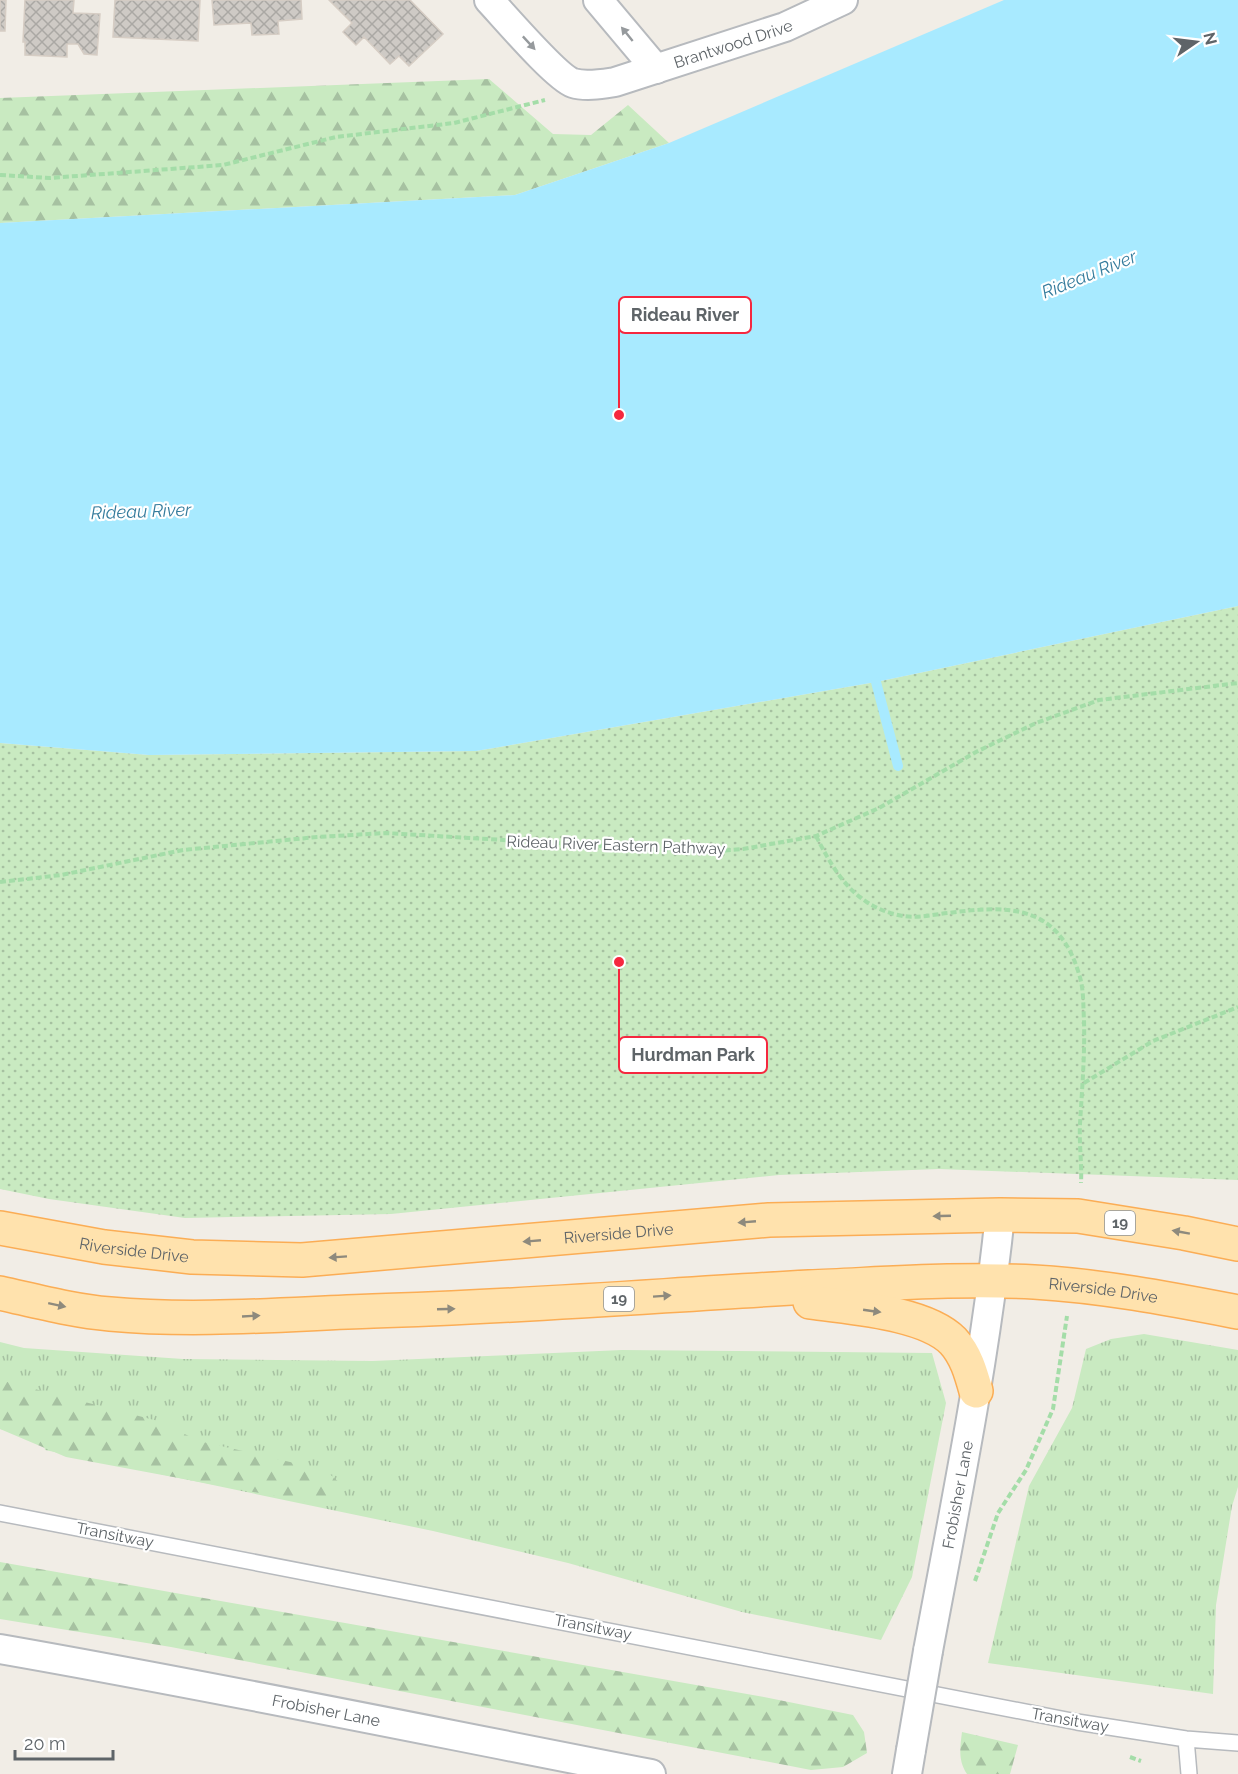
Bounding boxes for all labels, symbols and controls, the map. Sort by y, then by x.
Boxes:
north arrow [1166,12,1226,72]
street label: Brantwood Drive [671,15,796,72]
one-way arrow [621,26,634,42]
text: N [1199,30,1221,47]
one-way arrow [522,35,536,50]
water label: Rideau River [1038,245,1140,303]
callout: Rideau River [619,297,751,333]
text: Rideau River [631,304,739,325]
water label: Rideau River [90,499,192,523]
street label: Rideau River Eastern Pathway [506,832,726,858]
callout: Hurdman Park [619,1037,767,1073]
text: Hurdman Park [631,1044,756,1065]
road number: 19 [1105,1211,1135,1235]
one-way arrow [932,1212,951,1221]
one-way arrow [738,1217,757,1227]
street label: Riverside Drive [563,1219,674,1247]
one-way arrow [1171,1227,1190,1236]
street label: Riverside Drive [78,1233,190,1266]
one-way arrow [522,1236,541,1246]
one-way arrow [328,1252,347,1262]
street label: Riverside Drive [1048,1274,1159,1307]
road number: 19 [604,1287,634,1311]
one-way arrow [652,1291,671,1301]
one-way arrow [48,1301,66,1311]
one-way arrow [437,1304,456,1314]
one-way arrow [863,1306,882,1315]
one-way arrow [242,1312,261,1321]
street label: Frobisher Lane [938,1439,977,1550]
street label: Transitway [75,1518,156,1552]
street label: Transitway [553,1610,634,1644]
street label: Frobisher Lane [271,1690,382,1730]
street label: Transitway [1030,1704,1111,1736]
scale bar [15,1723,112,1761]
text: 20 m [24,1733,66,1754]

